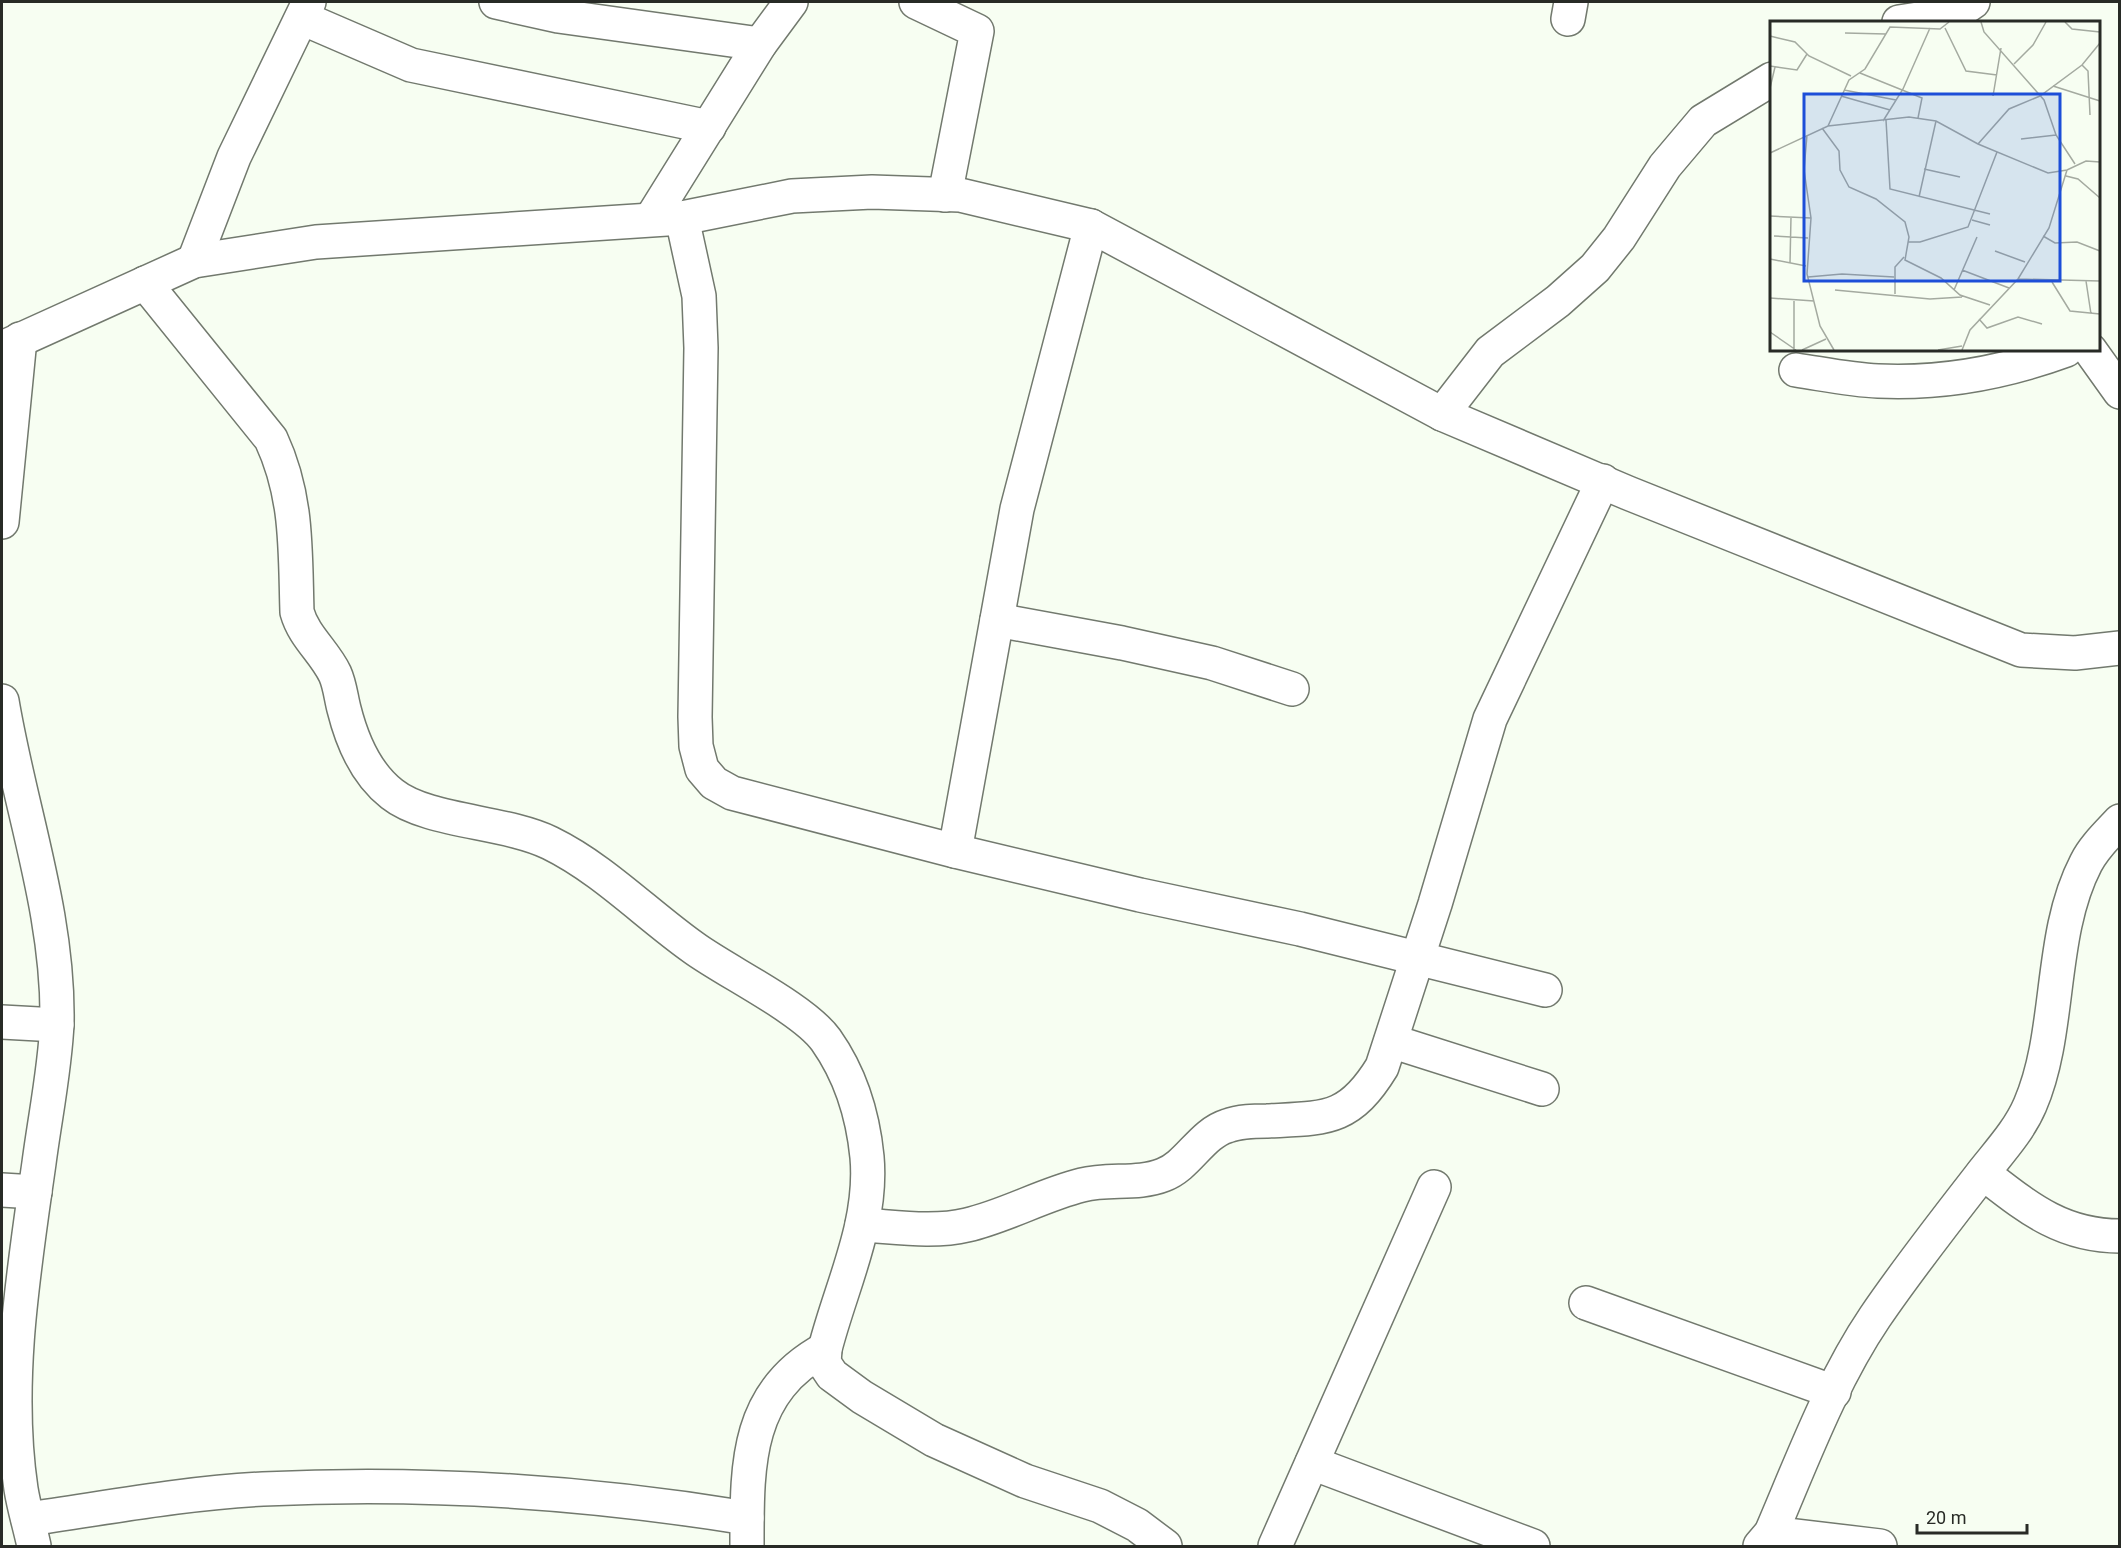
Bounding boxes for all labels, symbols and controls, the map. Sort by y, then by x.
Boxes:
inset map [1770,21,2100,351]
scale bar [1917,1497,2026,1535]
text: 20 m [1926,1507,1966,1528]

